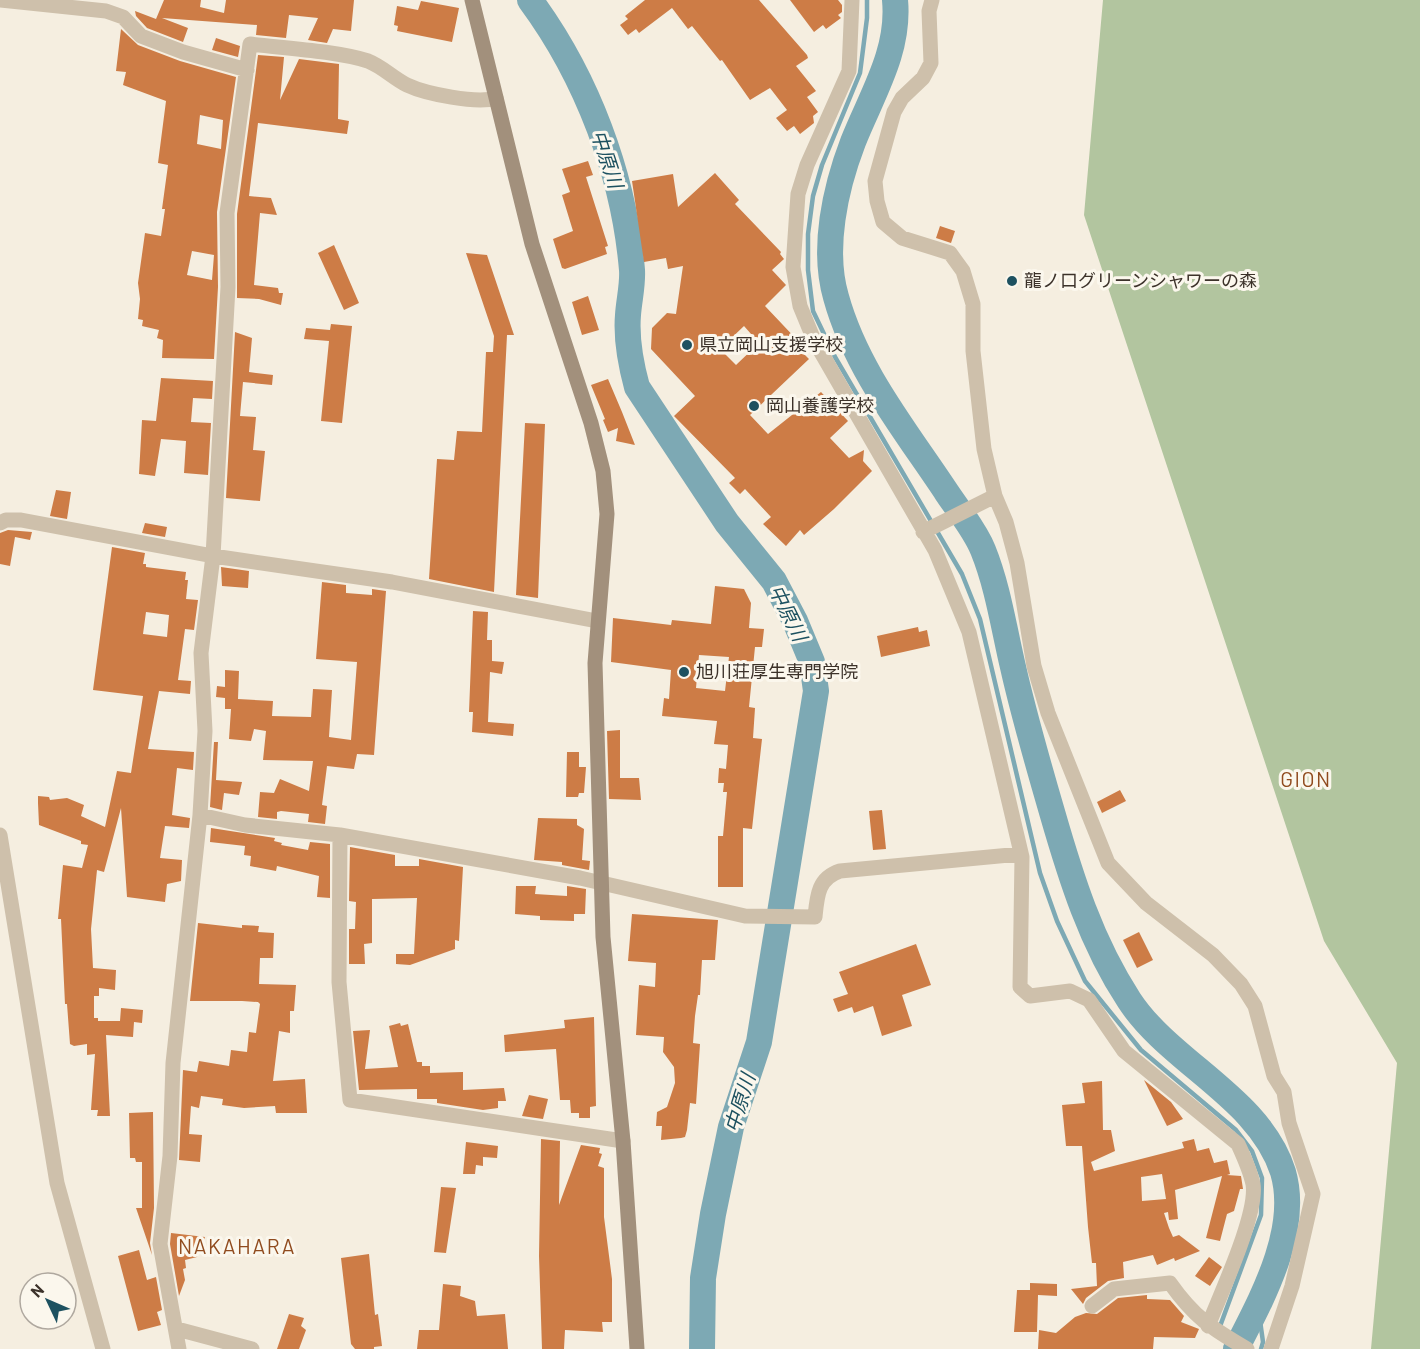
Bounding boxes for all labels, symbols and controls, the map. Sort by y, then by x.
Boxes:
water label: 中原川 [587,126,629,193]
place label: 龍ノ口グリーンシャワーの森 [1024,269,1257,291]
marker: 龍ノ口グリーンシャワーの森 [1005,274,1019,288]
place label: 県立岡山支援学校 [699,333,843,355]
marker: 県立岡山支援学校 [680,338,694,352]
place label: 岡山養護学校 [766,394,874,416]
marker: 岡山養護学校 [747,399,761,413]
water label: 中原川 [765,580,814,647]
place label: 旭川荘厚生専門学院 [696,660,858,682]
marker: 旭川荘厚生専門学院 [677,665,691,679]
district label: GION [1280,766,1332,791]
water label: 中原川 [719,1069,760,1135]
district label: NAKAHARA [178,1233,296,1258]
north arrow [18,1271,78,1331]
text: N [26,1280,47,1301]

